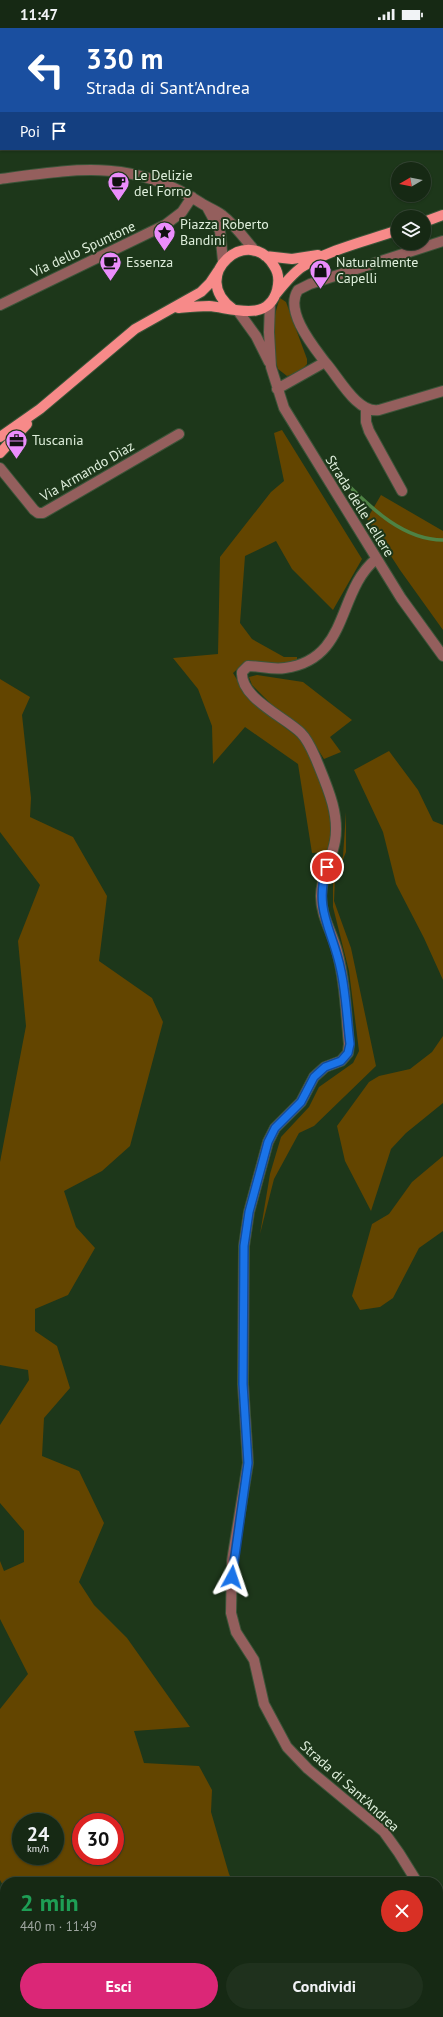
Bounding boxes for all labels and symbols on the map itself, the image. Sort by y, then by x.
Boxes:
north arrow [391,162,431,202]
place label: Le Delizie del Forno [134,166,193,200]
cafe icon: Le Delizie del Forno [105,170,131,203]
place label: Piazza Roberto Bandini [180,215,269,249]
street label: Via dello Spuntone [27,217,138,282]
place icon: Piazza Roberto Bandini [151,219,177,252]
cafe icon: Essenza [97,249,123,282]
place label: Essenza [126,253,173,271]
place label: Naturalmente Capelli [336,253,418,287]
shop icon: Naturalmente Capelli [308,257,334,290]
office icon: Tuscania [4,427,30,460]
place label: Tuscania [32,431,83,449]
street label: Via Armando Diaz [36,437,137,506]
street label: Strada delle Lellere [322,452,398,560]
pin [310,850,344,884]
position arrow [211,1556,253,1598]
street label: Strada di Sant'Andrea [297,1737,403,1835]
speed limit sign: 30 [72,1813,124,1865]

